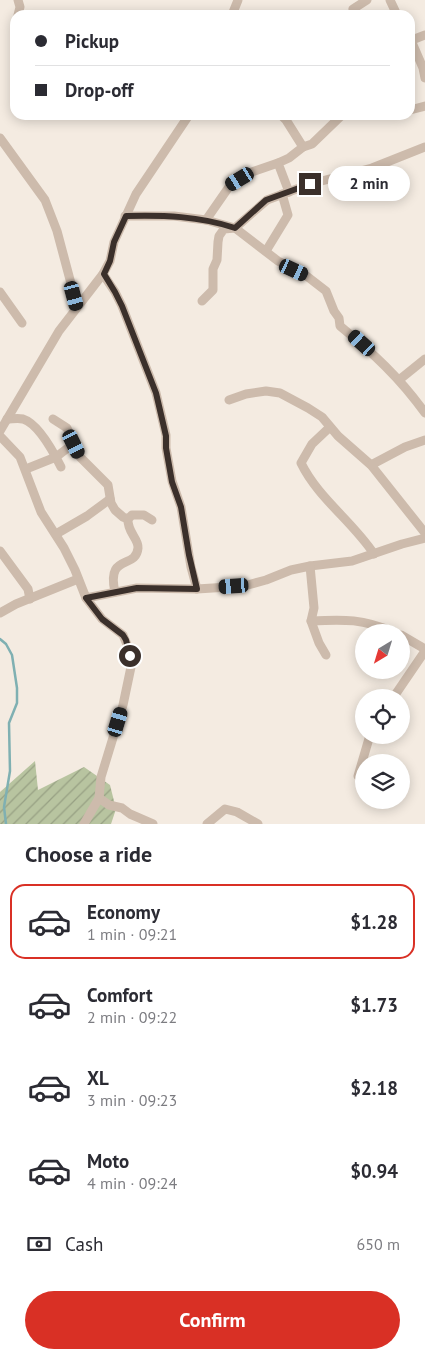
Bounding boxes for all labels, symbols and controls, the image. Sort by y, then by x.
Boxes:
text: Pickup [65,29,119,53]
text: Drop-off [65,78,133,102]
car [223,165,256,193]
callout: 2 min [328,166,410,202]
route end [299,173,321,195]
text: 2 min [349,173,389,193]
car [277,257,310,283]
car [62,280,85,312]
car [345,327,378,359]
car [60,427,87,461]
car [218,577,249,595]
north arrow [355,624,410,679]
map controls [355,624,410,809]
route start [119,645,141,667]
button: locate [355,689,410,744]
car [106,705,129,739]
button: layers [355,754,410,809]
text: Choose a ride [25,840,152,868]
icon: car [27,899,72,944]
text: Economy [87,900,160,924]
text: $1.28 [350,910,398,934]
text: 1 min · 09:21 [87,924,177,944]
icon: car [27,982,72,1027]
text: Comfort [87,983,153,1007]
text: $1.73 [350,993,398,1017]
text: 2 min · 09:22 [87,1007,177,1027]
icon: car [27,1065,72,1110]
text: XL [87,1066,109,1090]
text: $2.18 [350,1076,398,1100]
text: 3 min · 09:23 [87,1090,177,1110]
icon: car [27,1148,72,1193]
text: Moto [87,1149,129,1173]
text: $0.94 [350,1159,398,1183]
text: 4 min · 09:24 [87,1173,177,1193]
icon: cash [25,1230,53,1258]
text: Cash [65,1232,103,1256]
text: 650 m [357,1234,400,1254]
button: Confirm [25,1291,400,1349]

